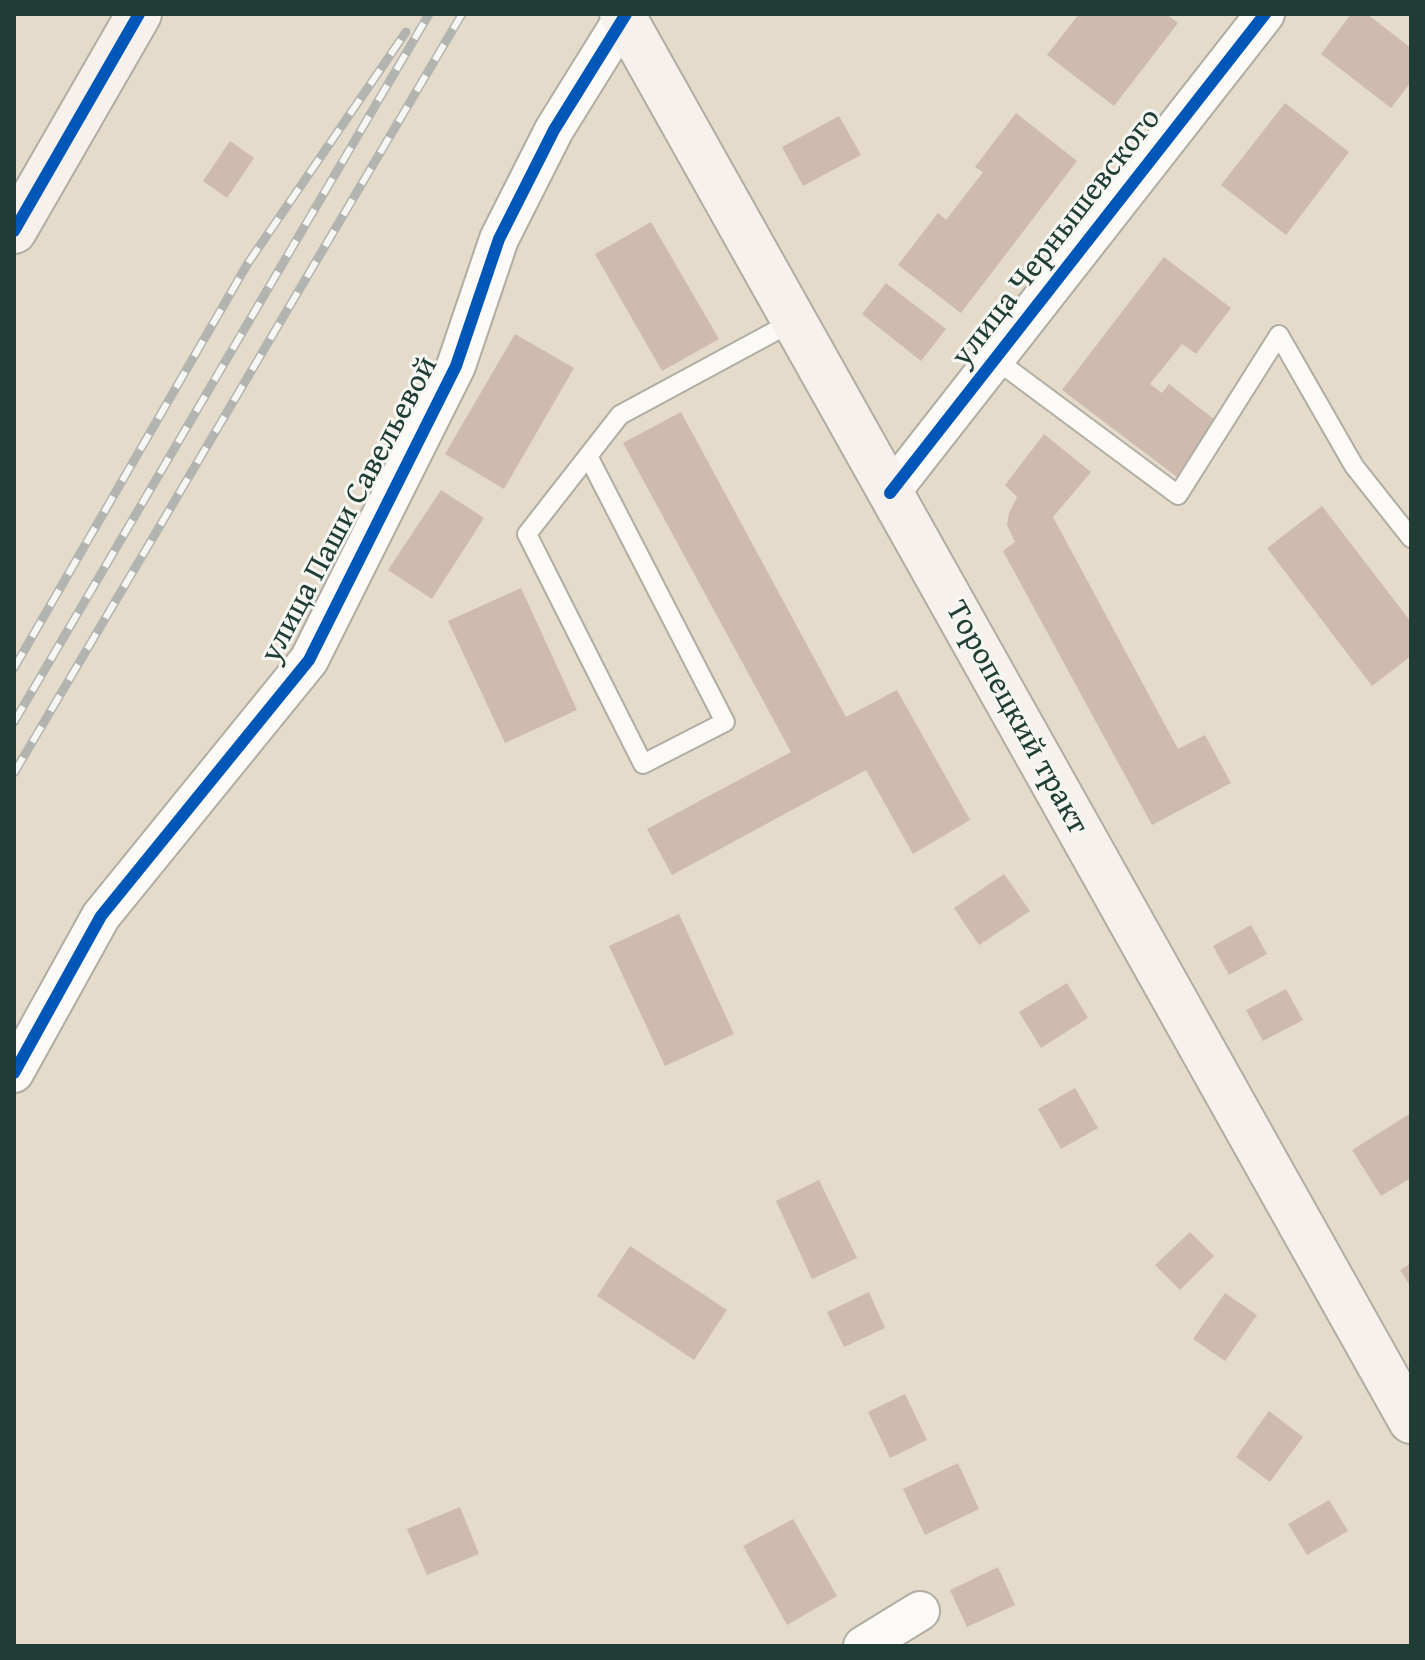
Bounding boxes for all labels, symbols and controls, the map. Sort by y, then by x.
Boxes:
street label: улица Чернышевского [944,101,1170,375]
street label: улица Паши Савельевой [253,350,447,670]
street label: Торопецкий тракт [936,594,1096,842]

